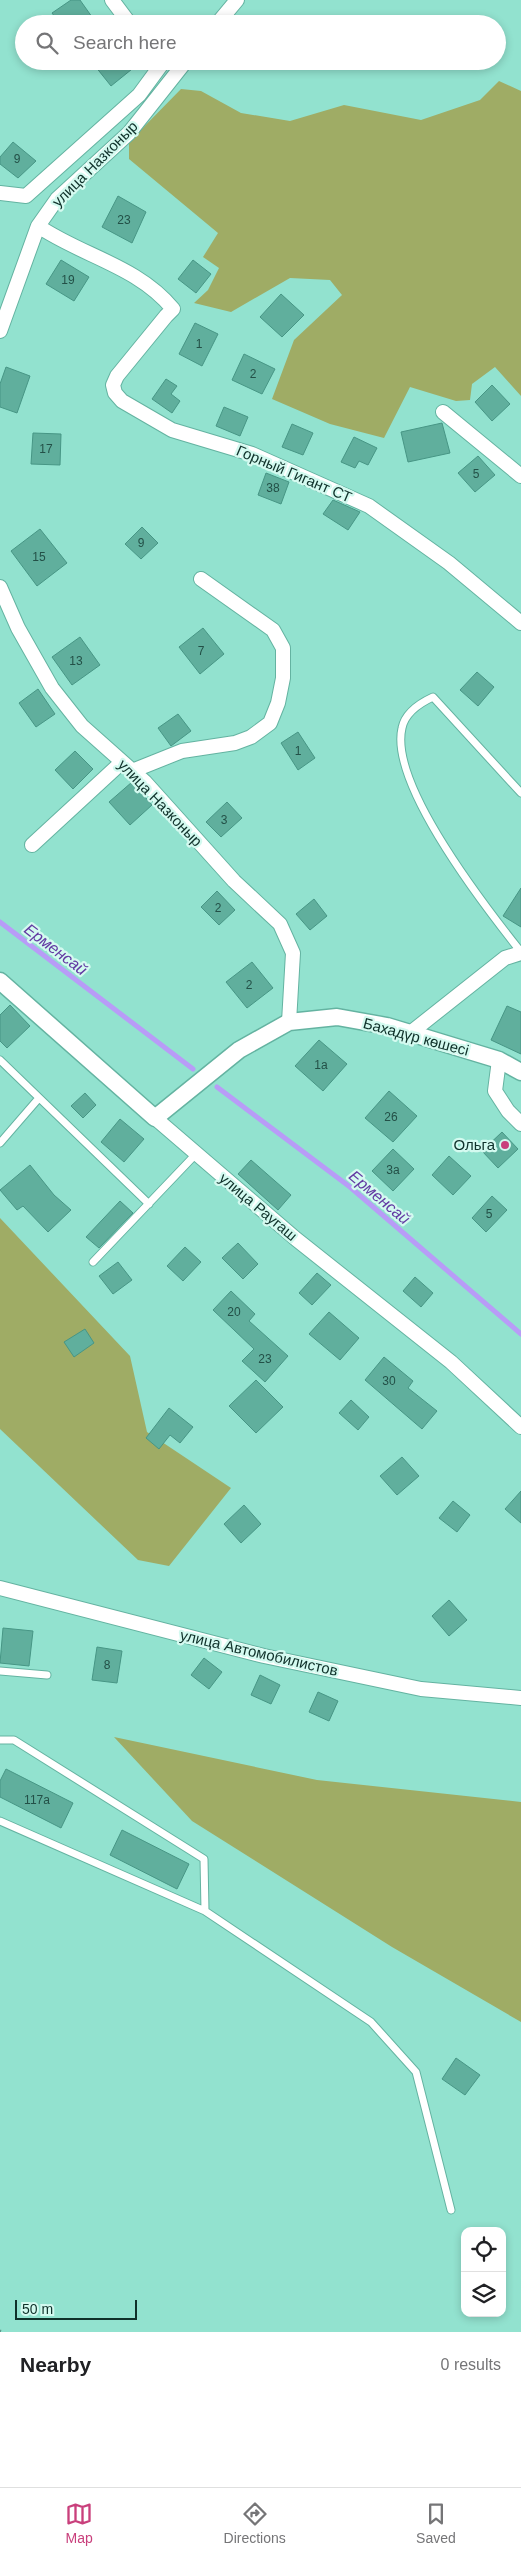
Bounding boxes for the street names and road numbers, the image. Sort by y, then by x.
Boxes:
street label: улица Назконыр [48,117,141,210]
street label: Горный Гигант СТ [234,442,354,505]
street label: улица Назконыр [115,756,206,849]
street label: Бахадүр көшесі [361,1014,471,1059]
street label: улица Раугаш [216,1169,301,1244]
street label: улица Автомобилистов [179,1626,340,1679]

